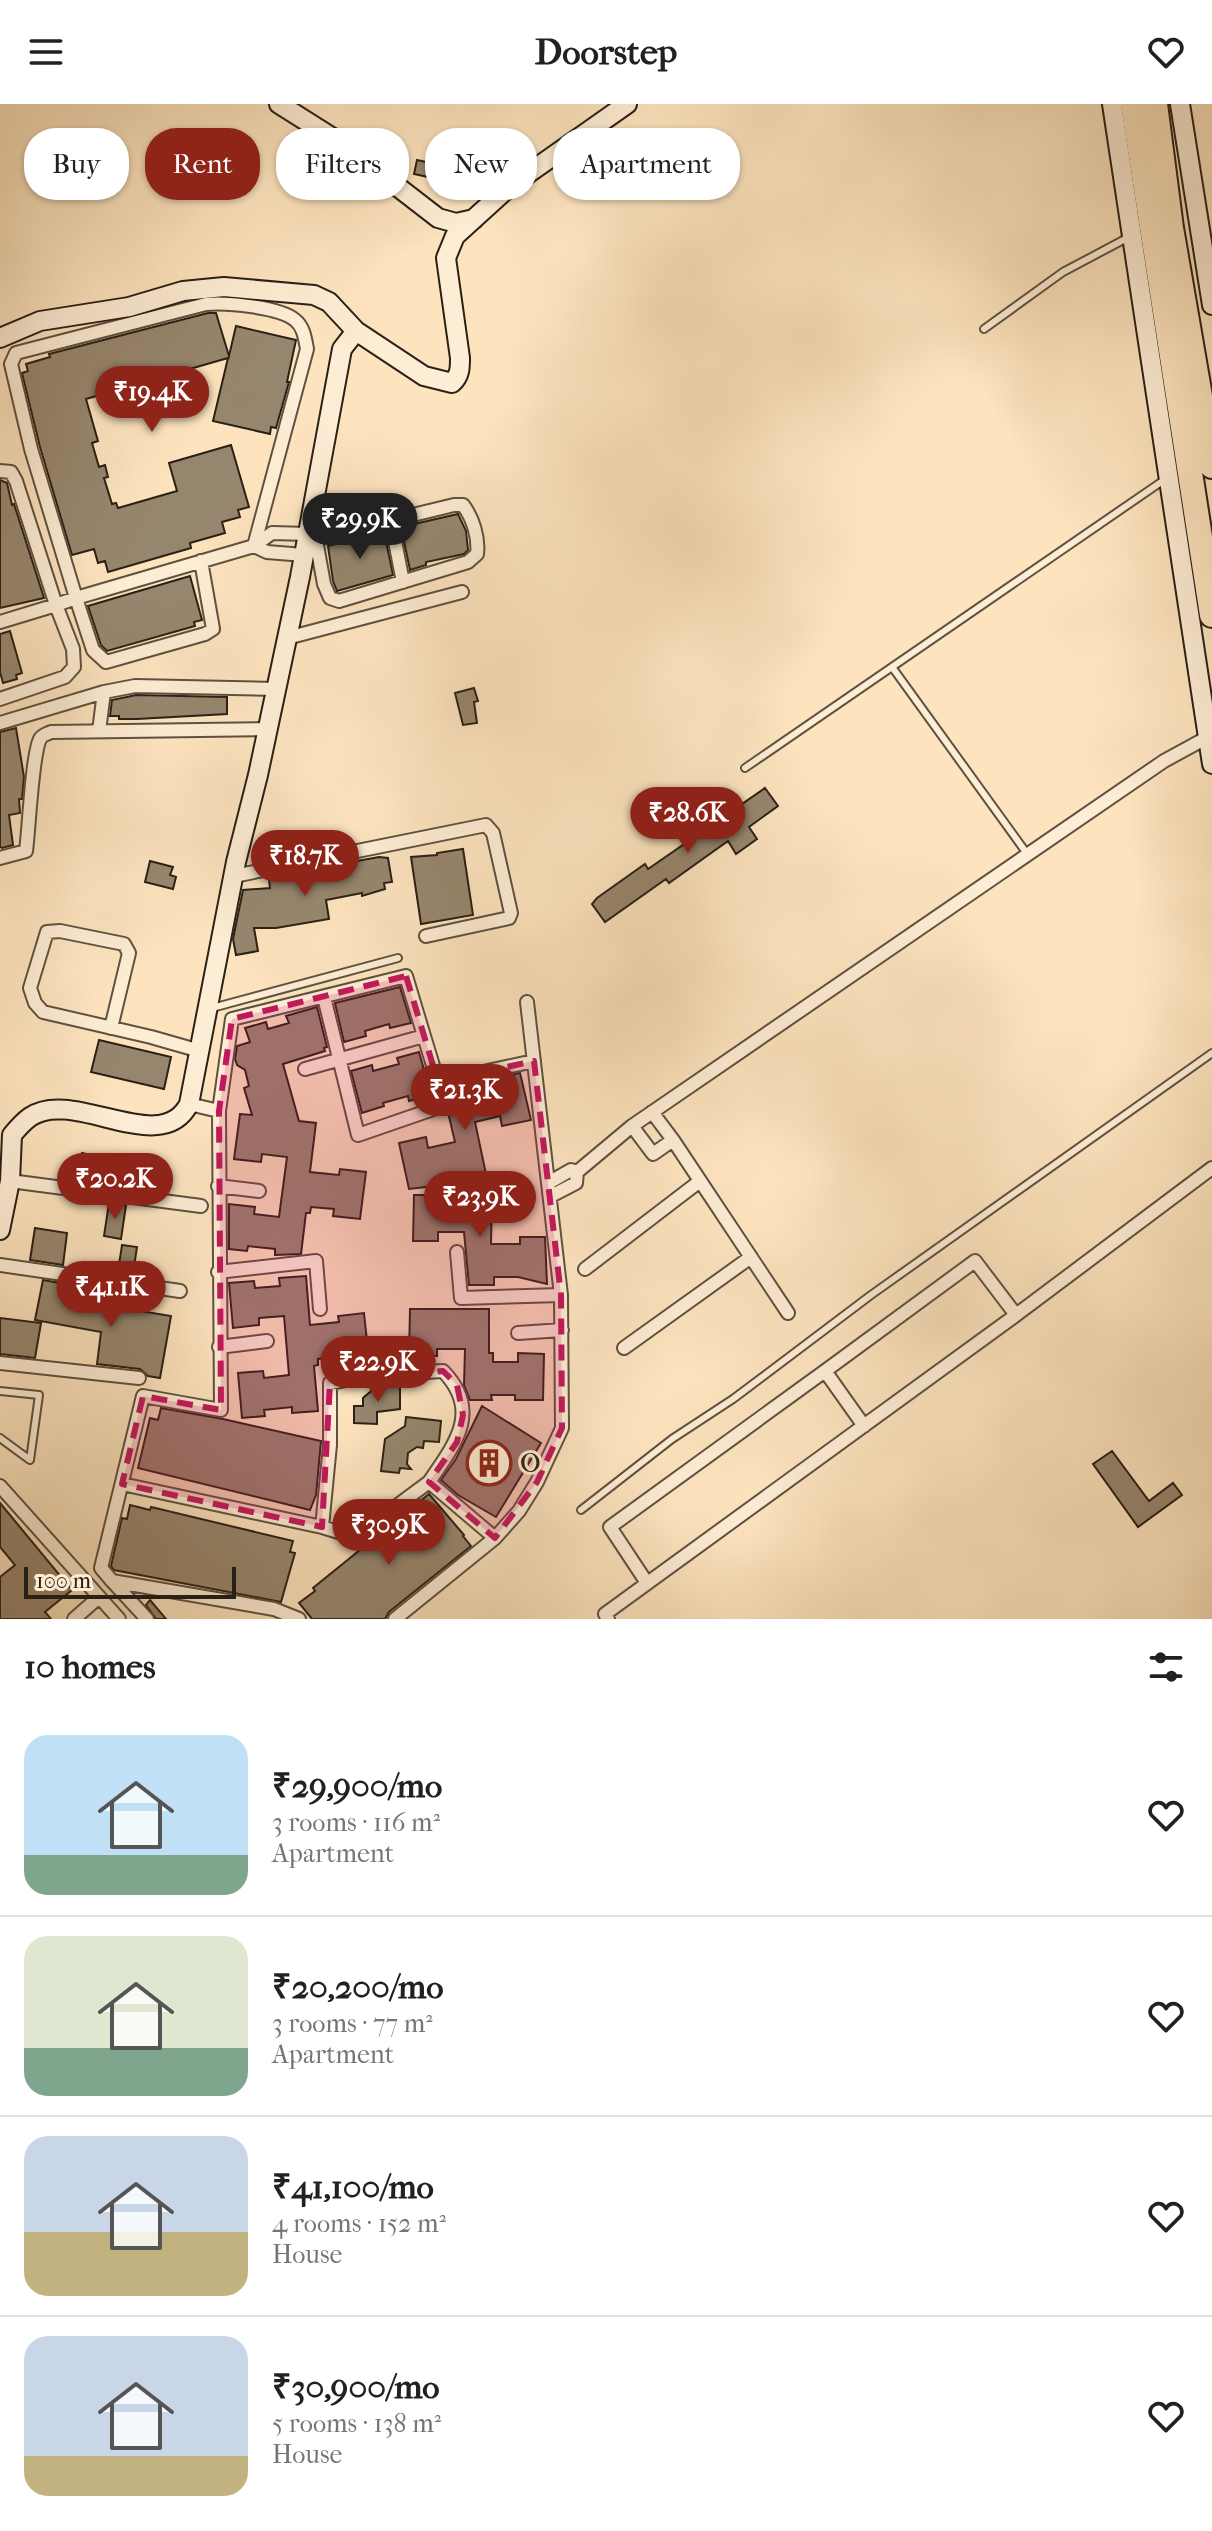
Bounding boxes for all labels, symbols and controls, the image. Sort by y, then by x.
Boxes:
icon: menu [24,30,68,74]
icon: heart [1144,30,1188,74]
text: Doorstep [535,31,677,73]
chip: Buy [24,128,129,200]
chip: Rent [145,128,260,200]
chip: Filters [276,128,409,200]
chip: New [425,128,537,200]
chip: Apartment [553,128,740,200]
pin: ₹19.4K [87,366,217,434]
text: ₹19.4K [113,376,191,407]
pin: ₹29.9K [295,493,425,561]
text: ₹29.9K [320,503,400,534]
pin: ₹28.6K [623,787,753,855]
text: ₹28.6K [648,797,728,828]
pin: ₹18.7K [240,830,370,898]
text: ₹18.7K [269,840,341,871]
pin: ₹21.3K [400,1064,530,1132]
text: ₹21.3K [429,1074,501,1105]
pin: ₹20.2K [50,1153,180,1221]
text: ₹20.2K [75,1163,155,1194]
pin: ₹23.9K [415,1171,545,1239]
text: ₹23.9K [442,1181,518,1212]
pin: ₹41.1K [46,1261,176,1329]
text: ₹41.1K [75,1271,147,1302]
pin: ₹22.9K [313,1336,443,1404]
text: ₹22.9K [339,1346,417,1377]
building icon: O [465,1439,513,1487]
place label: O [520,1448,541,1479]
pin: ₹30.9K [324,1499,454,1567]
text: ₹30.9K [350,1509,428,1540]
scale bar [24,1563,236,1599]
text: 100 m [36,1568,91,1594]
icon: filters [1144,1645,1188,1689]
text: 10 homes [24,1647,155,1687]
text: ₹29,900/mo [272,1766,442,1806]
icon: home [88,1767,184,1863]
icon: heart [1144,1793,1188,1837]
text: 3 rooms · 116 m² [272,1807,440,1838]
text: Apartment [272,1838,394,1869]
text: ₹20,200/mo [272,1967,443,2007]
icon: home [88,1968,184,2064]
icon: heart [1144,1994,1188,2038]
text: 3 rooms · 77 m² [272,2008,433,2039]
text: Apartment [272,2039,394,2070]
text: ₹41,100/mo [272,2167,434,2207]
icon: home [88,2168,184,2264]
icon: heart [1144,2194,1188,2238]
text: 4 rooms · 152 m² [272,2208,446,2239]
text: House [272,2239,342,2270]
text: ₹30,900/mo [272,2367,440,2407]
icon: home [88,2368,184,2464]
icon: heart [1144,2394,1188,2438]
text: 5 rooms · 138 m² [272,2408,441,2439]
text: House [272,2439,342,2470]

